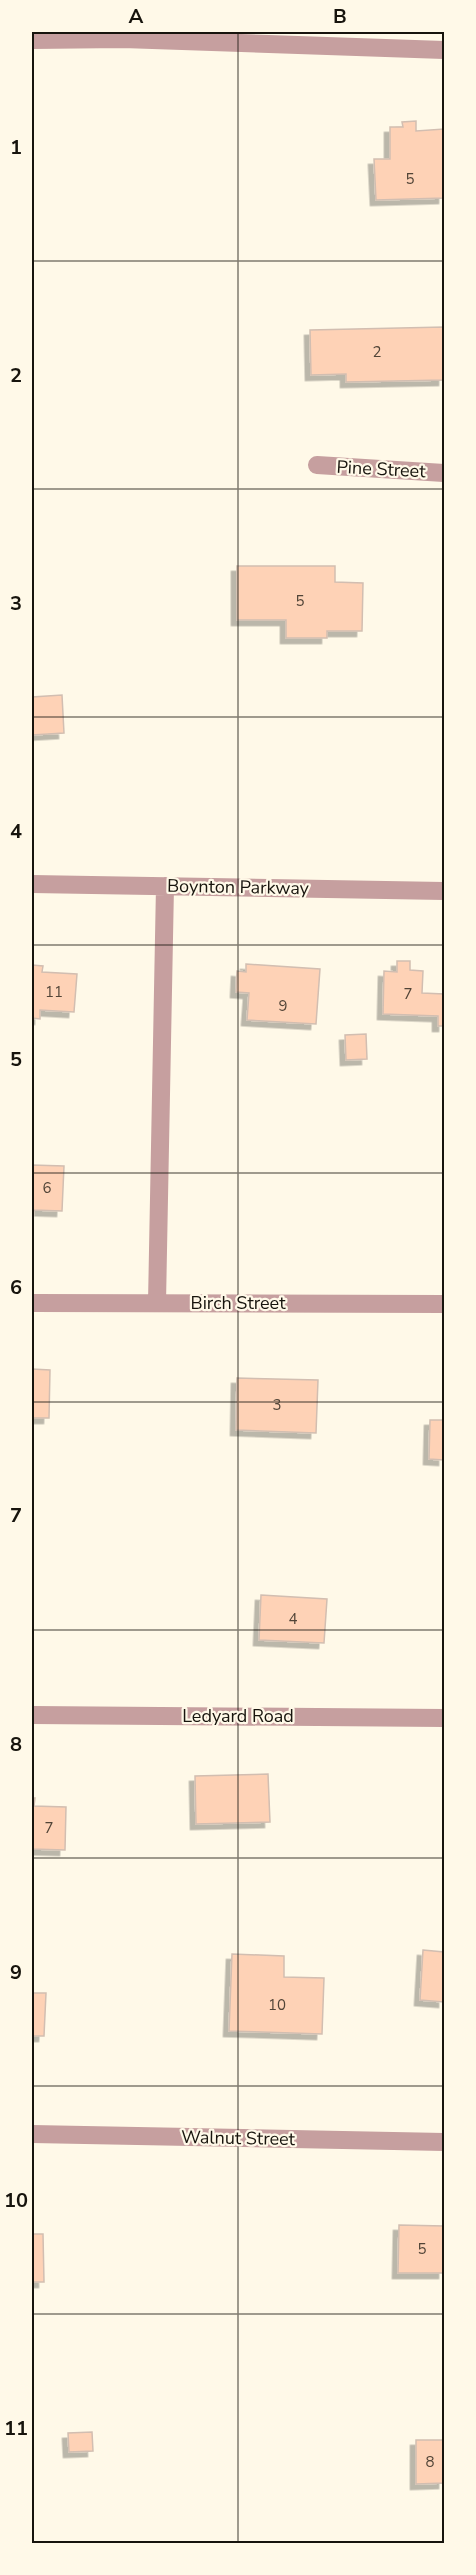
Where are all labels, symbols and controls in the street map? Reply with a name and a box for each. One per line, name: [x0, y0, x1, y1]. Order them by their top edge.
text: A: [129, 3, 144, 30]
text: B: [333, 3, 347, 30]
text: 1: [10, 134, 22, 161]
house number: 5: [405, 169, 415, 189]
house number: 2: [372, 342, 382, 362]
text: 2: [10, 362, 22, 389]
street label: Pine Street: [336, 455, 427, 483]
text: 3: [10, 590, 22, 617]
house number: 5: [295, 591, 305, 611]
text: 4: [10, 818, 22, 845]
street label: Boynton Parkway: [167, 874, 310, 900]
house number: 11: [45, 982, 63, 1002]
house number: 7: [403, 984, 413, 1004]
house number: 9: [278, 996, 288, 1016]
text: 5: [10, 1046, 22, 1073]
house number: 6: [42, 1178, 52, 1198]
text: 6: [10, 1274, 22, 1301]
street label: Birch Street: [191, 1291, 286, 1315]
house number: 3: [272, 1395, 282, 1415]
text: 7: [10, 1502, 22, 1529]
house number: 4: [288, 1609, 298, 1629]
street label: Ledyard Road: [182, 1704, 294, 1728]
text: 8: [10, 1731, 22, 1758]
house number: 7: [44, 1818, 54, 1838]
text: 9: [10, 1959, 22, 1986]
house number: 10: [268, 1995, 286, 2015]
street label: Walnut Street: [181, 2125, 296, 2151]
text: 10: [4, 2187, 28, 2214]
house number: 5: [417, 2239, 427, 2259]
text: 11: [4, 2415, 28, 2442]
house number: 8: [425, 2452, 435, 2472]

